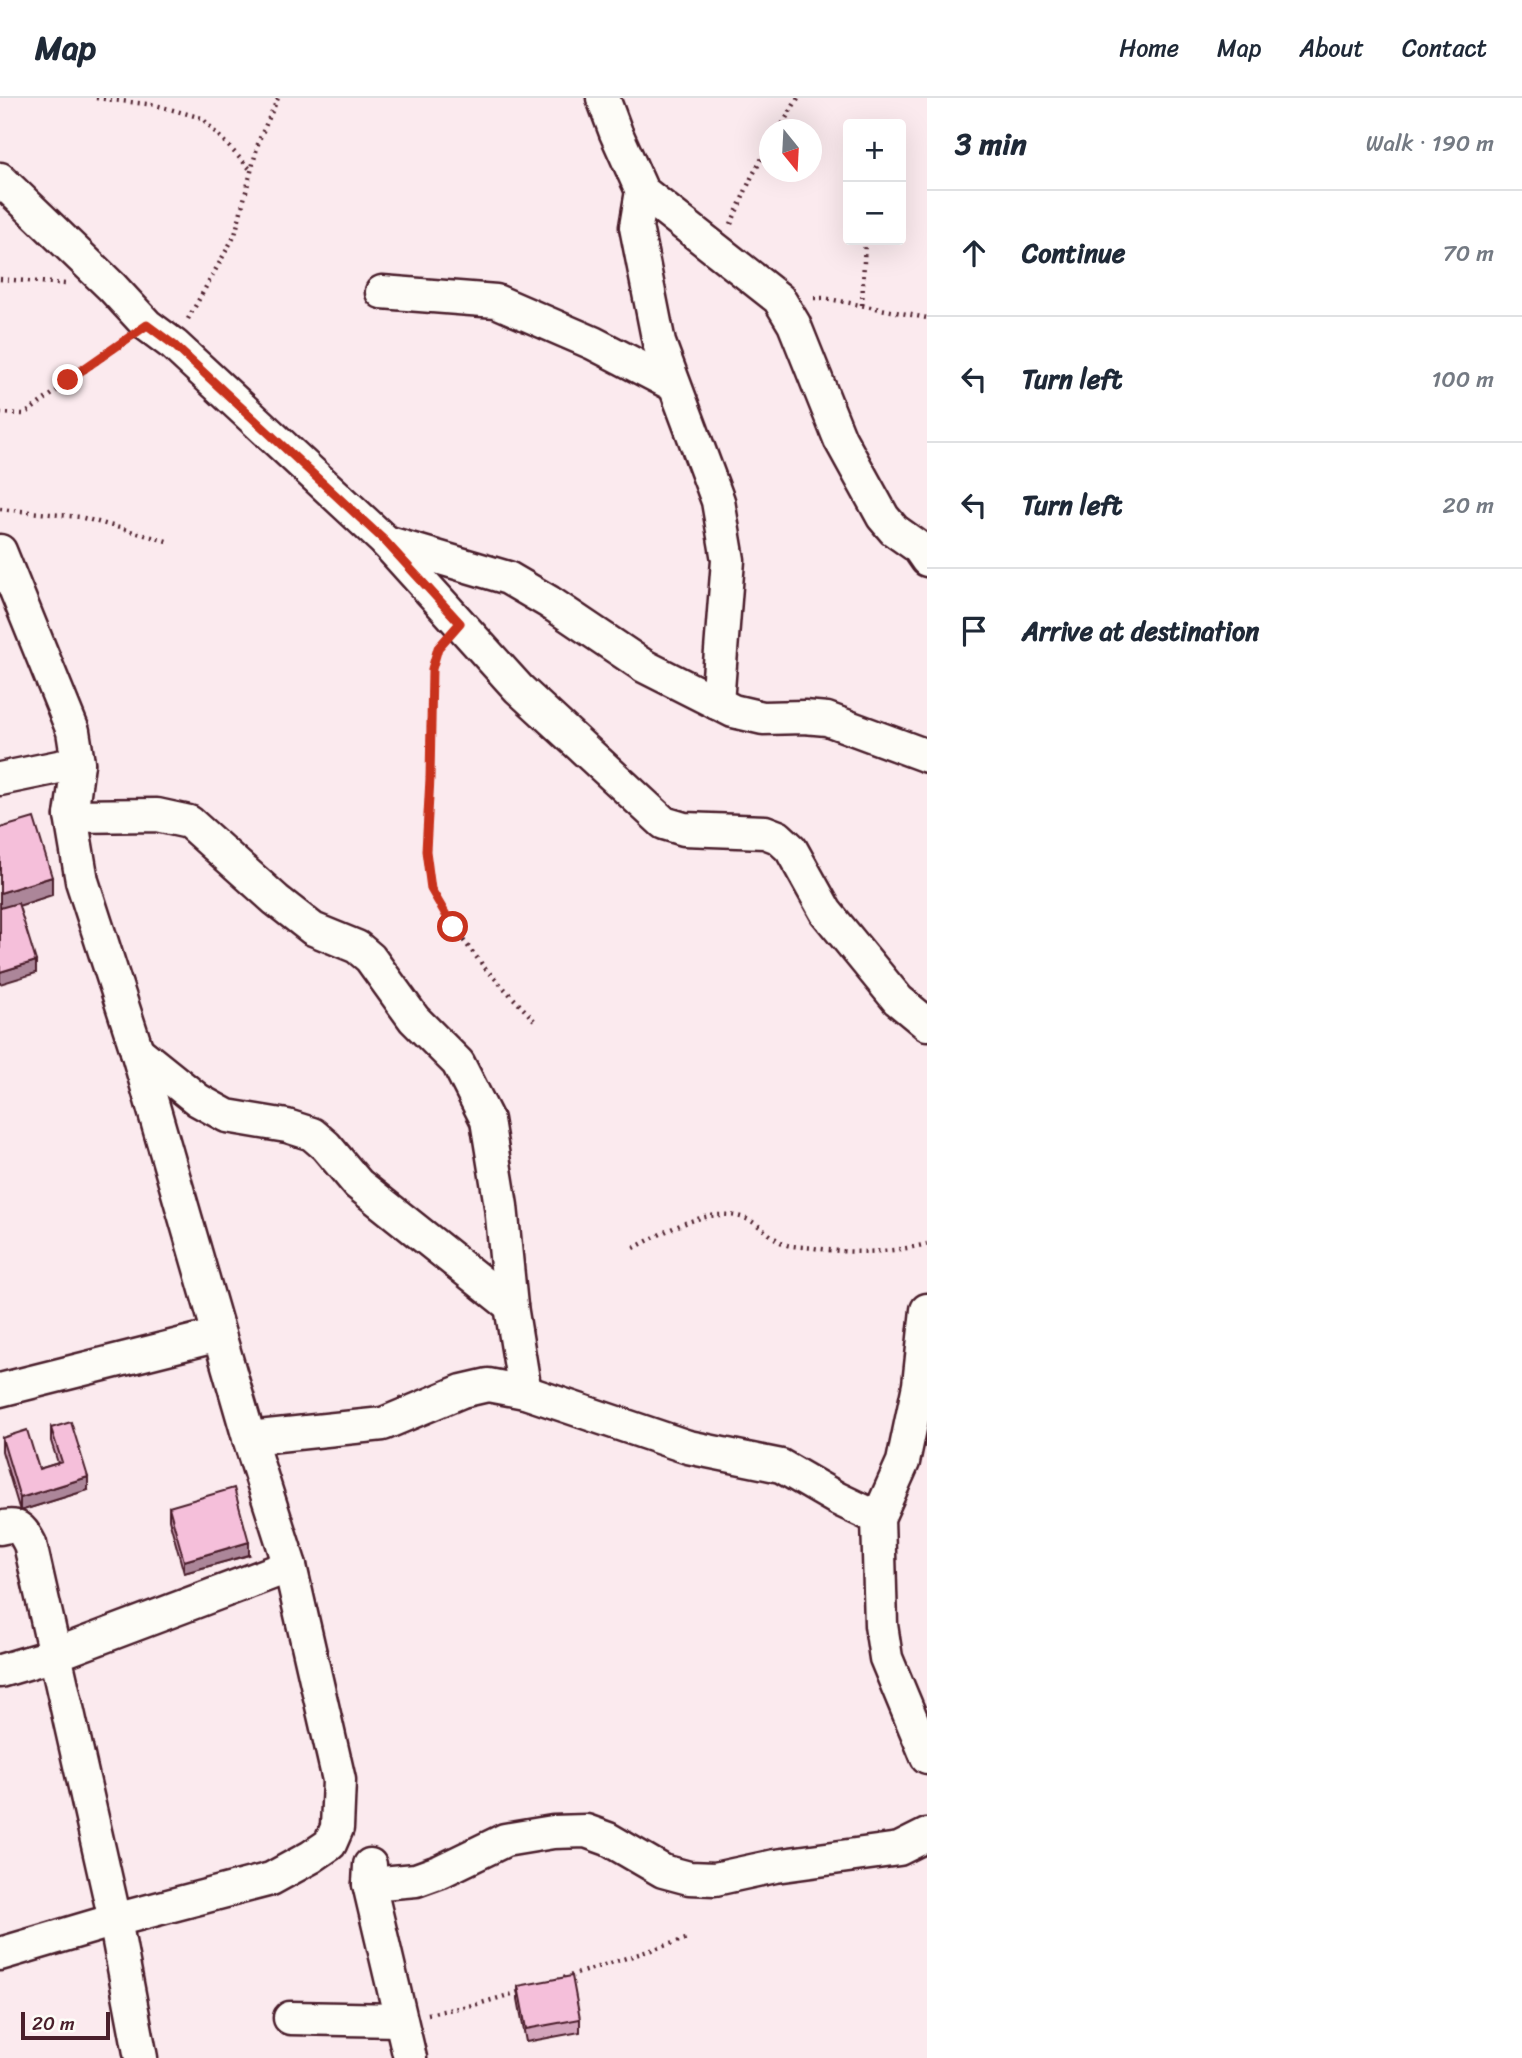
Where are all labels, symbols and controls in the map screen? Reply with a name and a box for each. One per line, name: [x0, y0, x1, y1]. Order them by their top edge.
text: Map: [35, 19, 96, 77]
text: Home: [1119, 27, 1179, 69]
text: Map: [1217, 27, 1261, 69]
text: About: [1299, 27, 1364, 69]
text: Contact: [1402, 27, 1487, 69]
text: 3 min: [955, 117, 1027, 171]
north arrow: [759, 119, 822, 182]
map controls: [843, 119, 906, 245]
button: +: [843, 119, 906, 182]
text: Walk · 190 m: [1366, 123, 1494, 164]
button: −: [843, 182, 906, 245]
text: Continue: [1022, 230, 1125, 276]
text: 70 m: [1443, 233, 1494, 274]
icon: ahead: [955, 234, 993, 272]
text: Turn left: [1022, 356, 1122, 402]
text: 100 m: [1431, 359, 1494, 400]
icon: left: [955, 360, 993, 398]
route end: [52, 364, 83, 395]
text: Turn left: [1022, 482, 1122, 528]
text: 20 m: [1443, 485, 1494, 526]
icon: left: [955, 486, 993, 524]
text: Arrive at destination: [1022, 608, 1259, 654]
icon: arrive: [955, 612, 993, 650]
route start: [437, 911, 468, 942]
text: 20 m: [32, 2007, 75, 2040]
scale bar: [21, 2009, 110, 2041]

